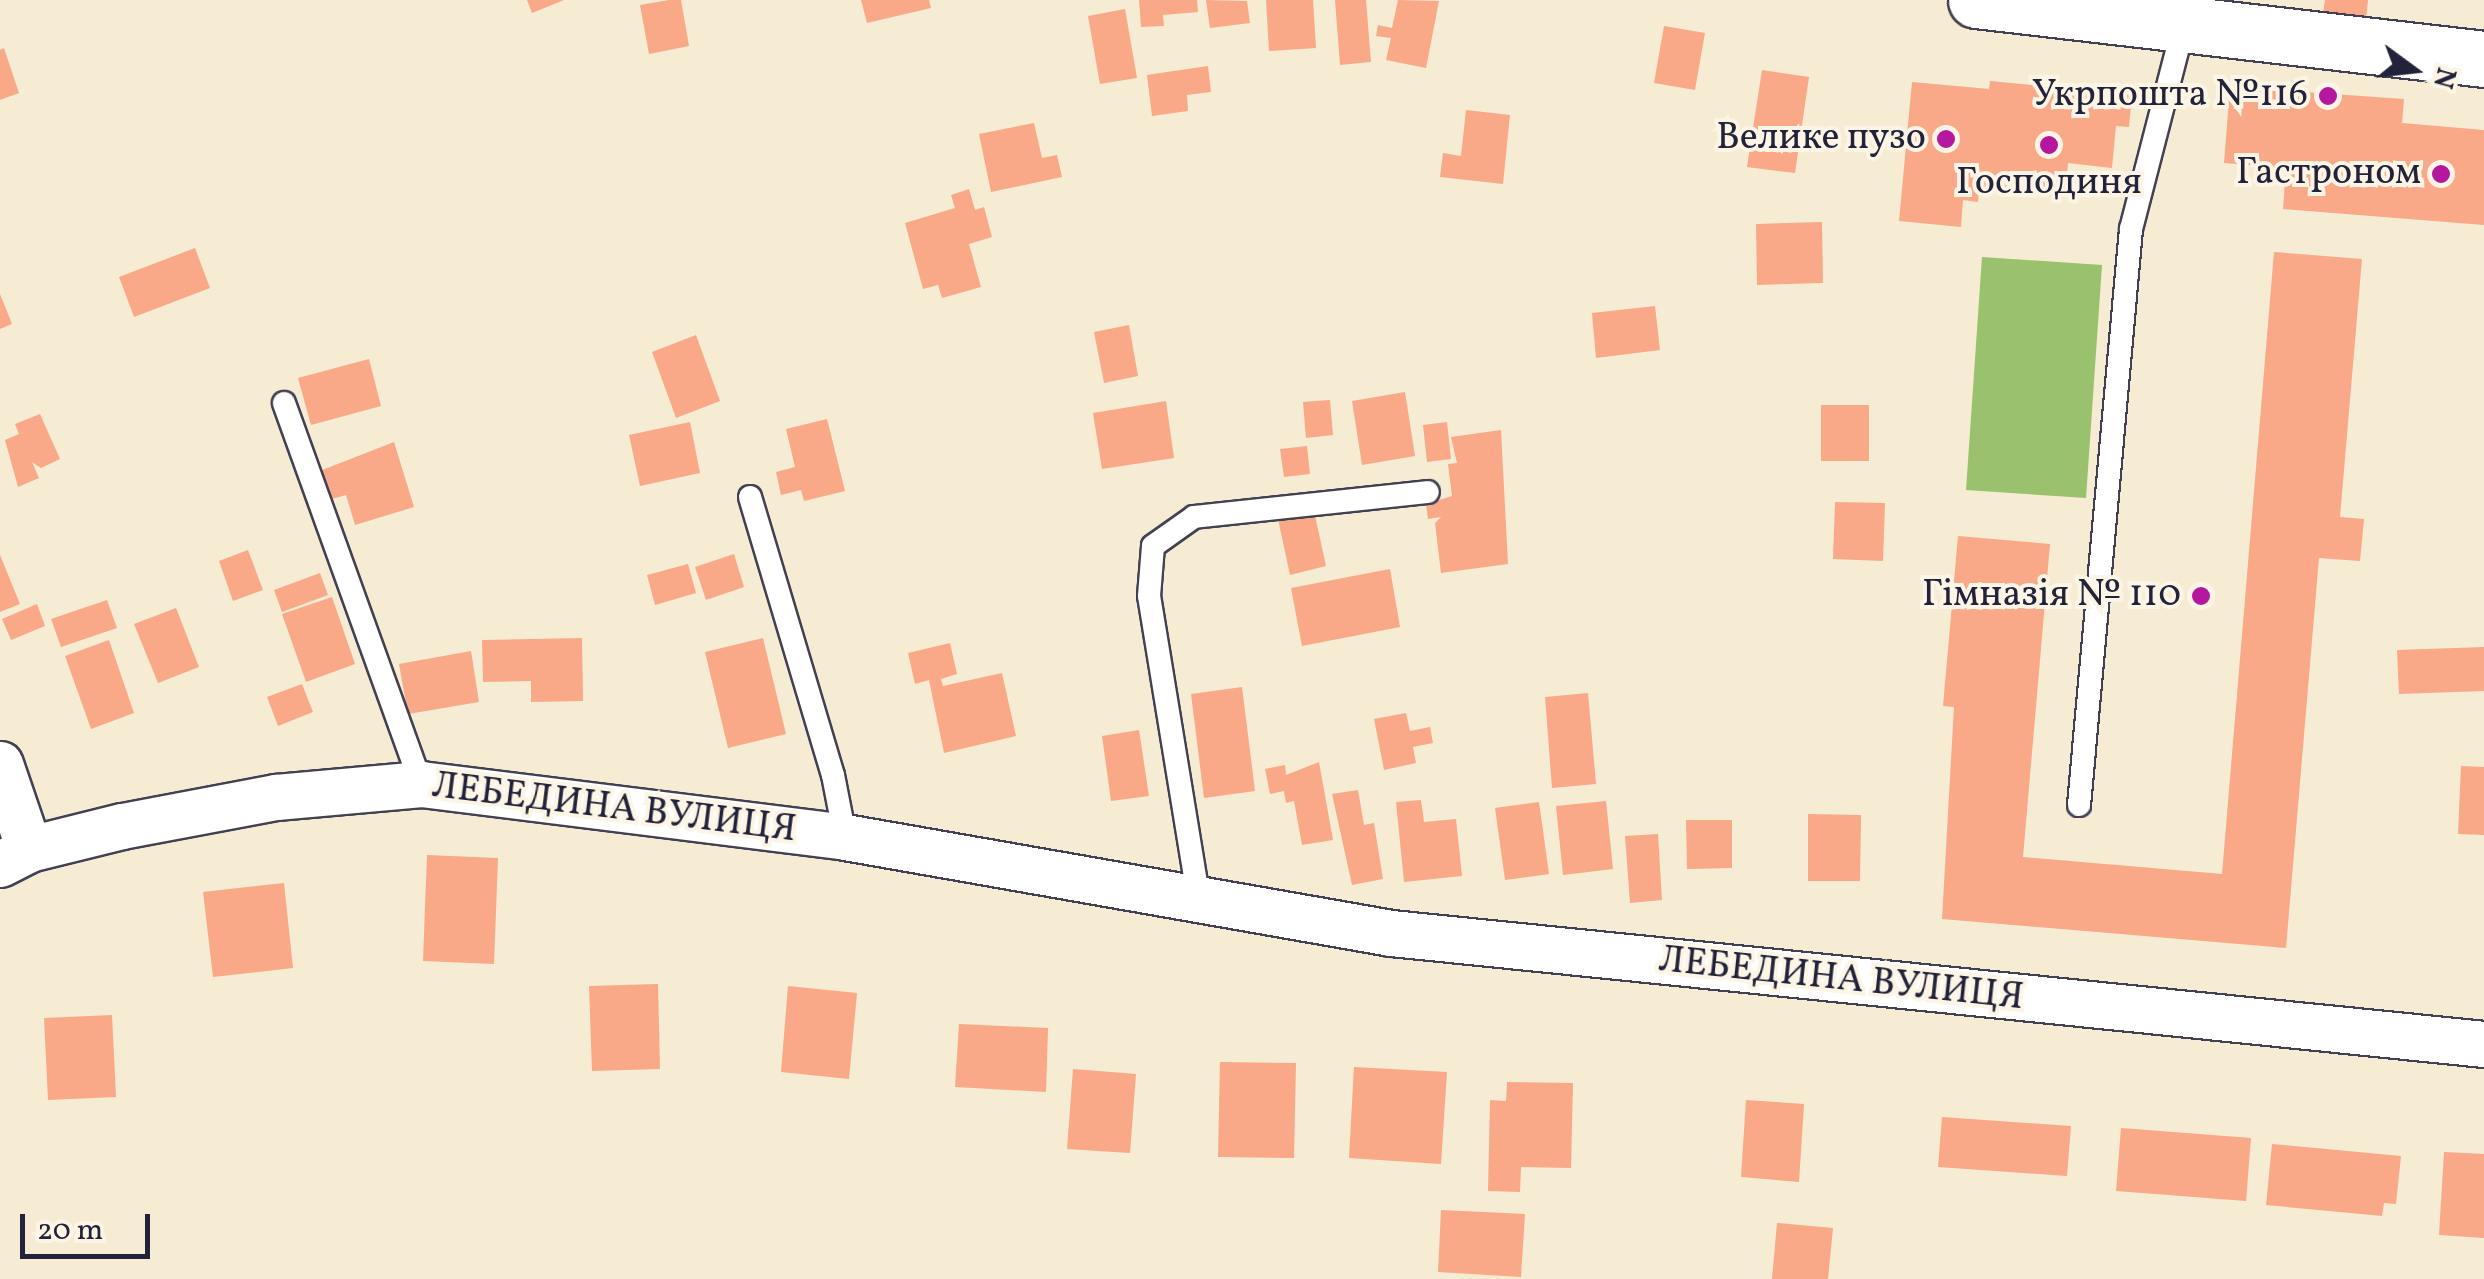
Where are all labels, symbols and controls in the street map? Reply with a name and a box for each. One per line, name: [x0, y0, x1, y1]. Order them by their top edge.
north arrow: [2364, 20, 2464, 120]
text: N: [2422, 63, 2465, 93]
place label: Укрпошта №116: [2032, 73, 2308, 119]
marker: Укрпошта №116: [2317, 85, 2339, 107]
place label: Велике пузо: [1716, 116, 1926, 162]
marker: Велике пузо: [1935, 128, 1957, 150]
marker: Господиня: [2038, 134, 2060, 156]
place label: Гастроном: [2236, 151, 2421, 197]
place label: Господиня: [1956, 161, 2142, 207]
marker: Гастроном: [2430, 163, 2452, 185]
place label: Гімназія № 110: [1922, 573, 2181, 619]
marker: Гімназія № 110: [2190, 585, 2212, 607]
street label: ЛЕБЕДИНА ВУЛИЦЯ: [429, 764, 799, 854]
street label: ЛЕБЕДИНА ВУЛИЦЯ: [1656, 938, 2026, 1022]
scale bar: [25, 1194, 155, 1256]
text: 20 m: [37, 1210, 103, 1252]

